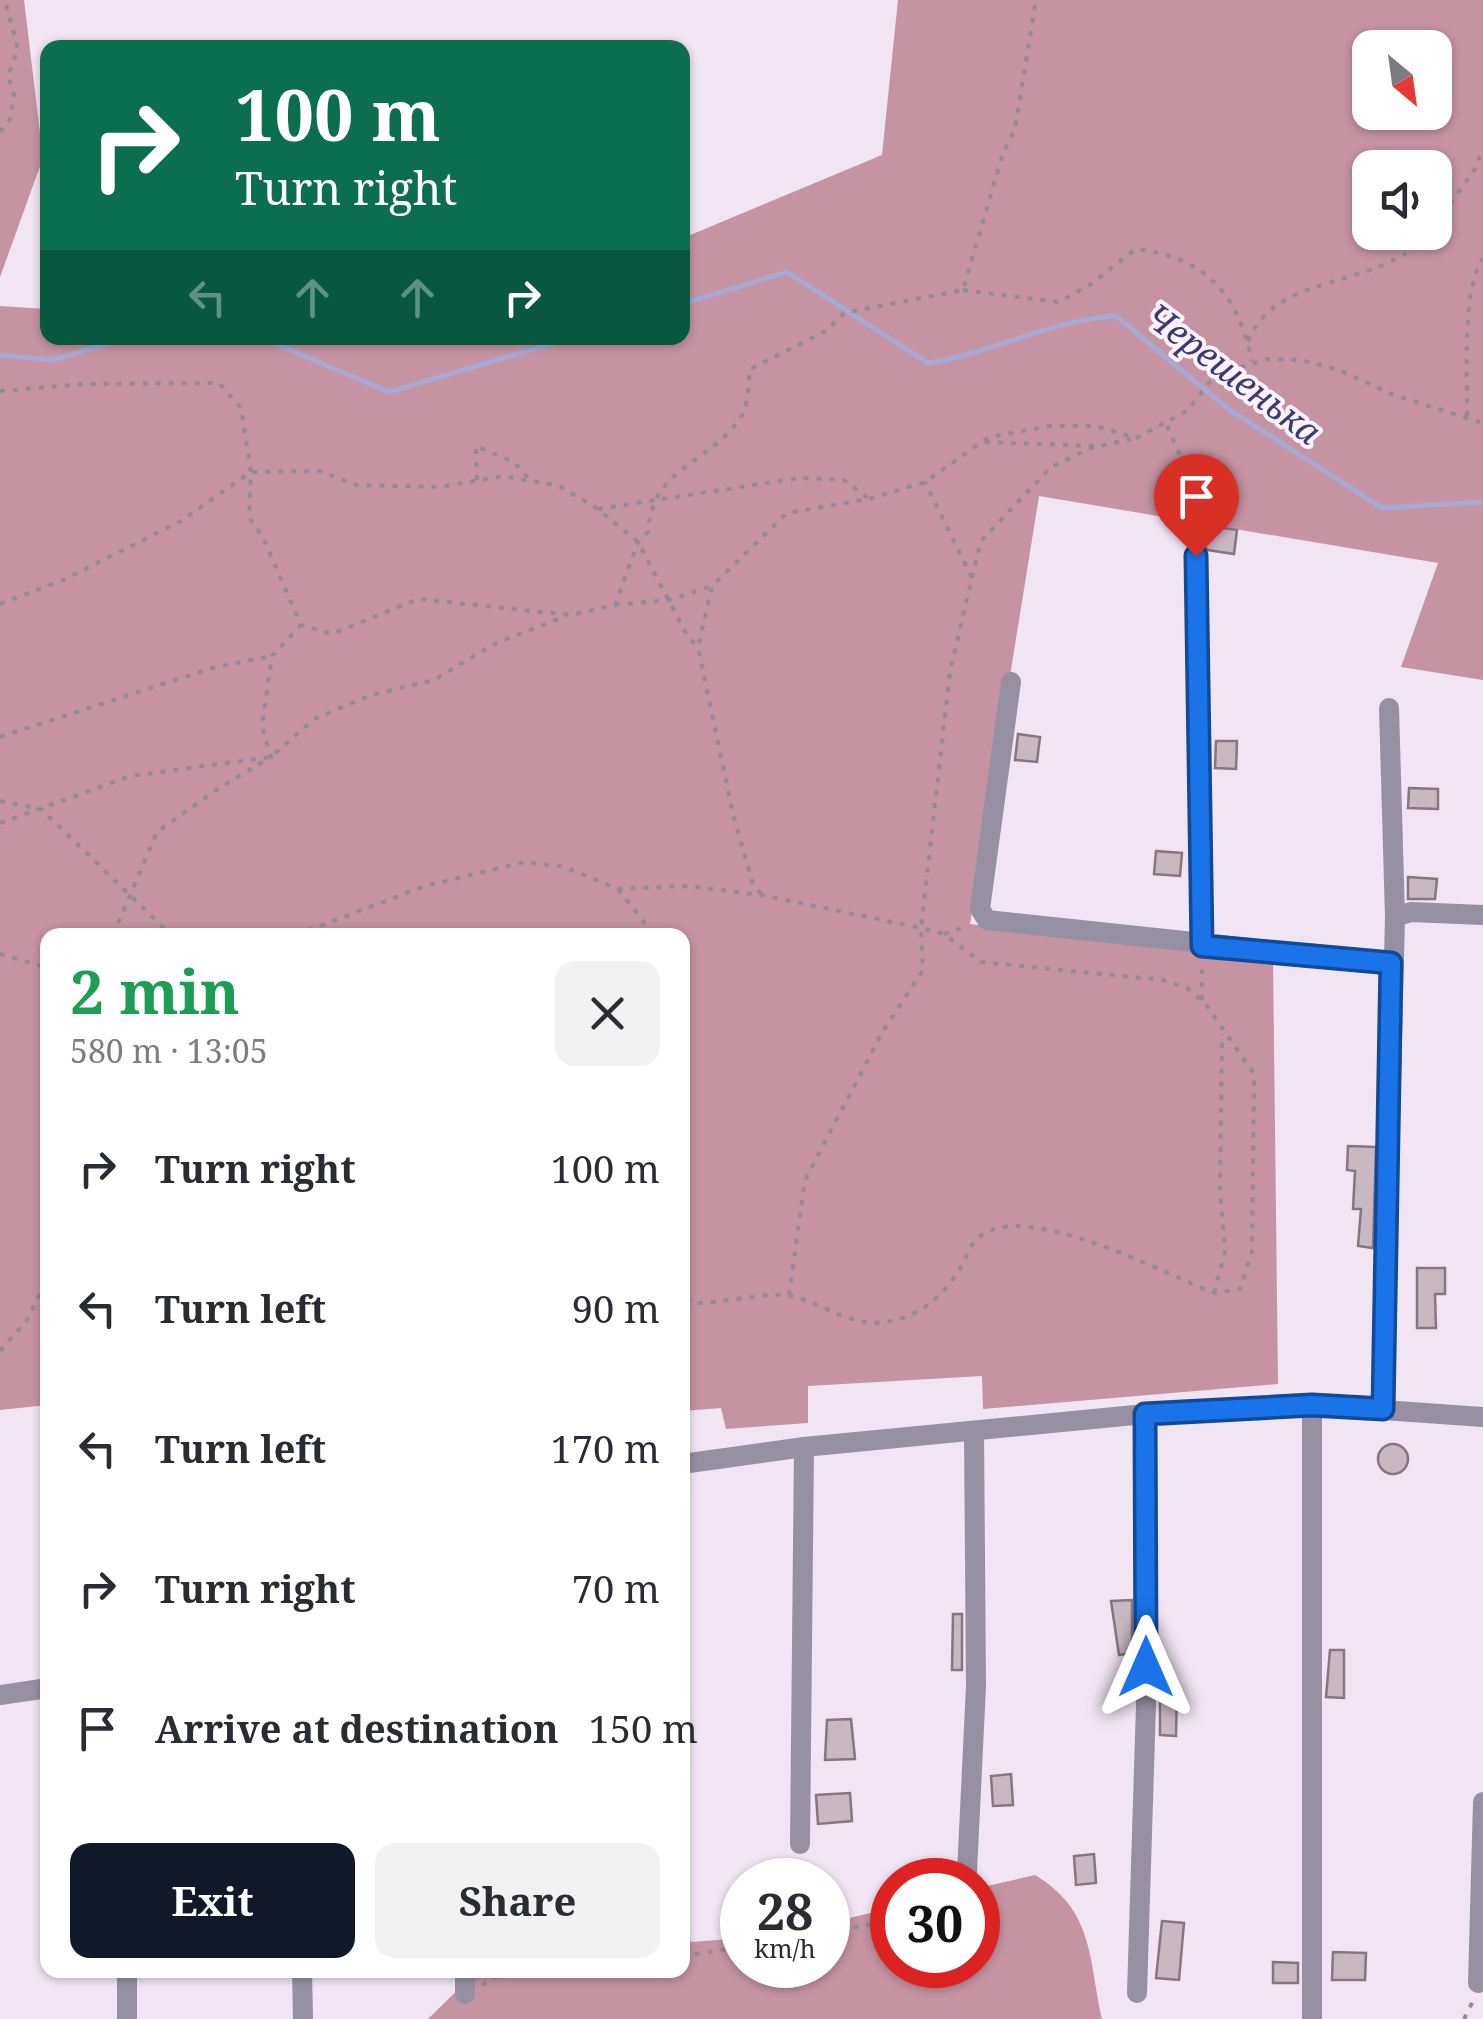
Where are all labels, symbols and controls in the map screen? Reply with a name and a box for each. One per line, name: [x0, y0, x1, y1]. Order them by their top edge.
north arrow: [1352, 30, 1452, 130]
map controls: [1352, 30, 1452, 250]
text: 100 m: [235, 66, 441, 162]
icon: right: [70, 80, 200, 210]
button: sound: [1352, 150, 1452, 250]
text: Turn right: [235, 157, 457, 218]
icon: left: [180, 270, 235, 325]
icon: ahead: [285, 270, 340, 325]
icon: ahead: [390, 270, 445, 325]
icon: right: [495, 270, 550, 325]
water label: Черешенька: [1137, 292, 1331, 454]
pin: [1154, 454, 1239, 557]
icon: arrive: [1169, 469, 1224, 524]
text: 2 min: [70, 950, 240, 1032]
button: close: [555, 961, 660, 1066]
text: 580 m · 13:05: [70, 1029, 268, 1072]
icon: right: [70, 1141, 125, 1196]
text: Turn right: [155, 1142, 356, 1194]
text: 100 m: [550, 1142, 660, 1194]
icon: left: [70, 1281, 125, 1336]
text: Turn left: [155, 1282, 326, 1334]
text: 90 m: [572, 1282, 660, 1334]
icon: left: [70, 1421, 125, 1476]
text: Turn left: [155, 1422, 326, 1474]
text: 170 m: [550, 1422, 660, 1474]
icon: right: [70, 1561, 125, 1616]
text: Turn right: [155, 1562, 356, 1614]
text: 70 m: [572, 1562, 660, 1614]
position arrow: [1094, 1615, 1198, 1719]
icon: arrive: [70, 1701, 125, 1756]
text: Arrive at destination: [155, 1702, 559, 1754]
text: 150 m: [589, 1702, 698, 1754]
button: Exit: [70, 1843, 355, 1958]
button: Share: [375, 1843, 660, 1958]
speed limit sign: 30: [870, 1858, 1000, 1988]
text: 28: [757, 1877, 813, 1945]
text: km/h: [754, 1931, 816, 1965]

